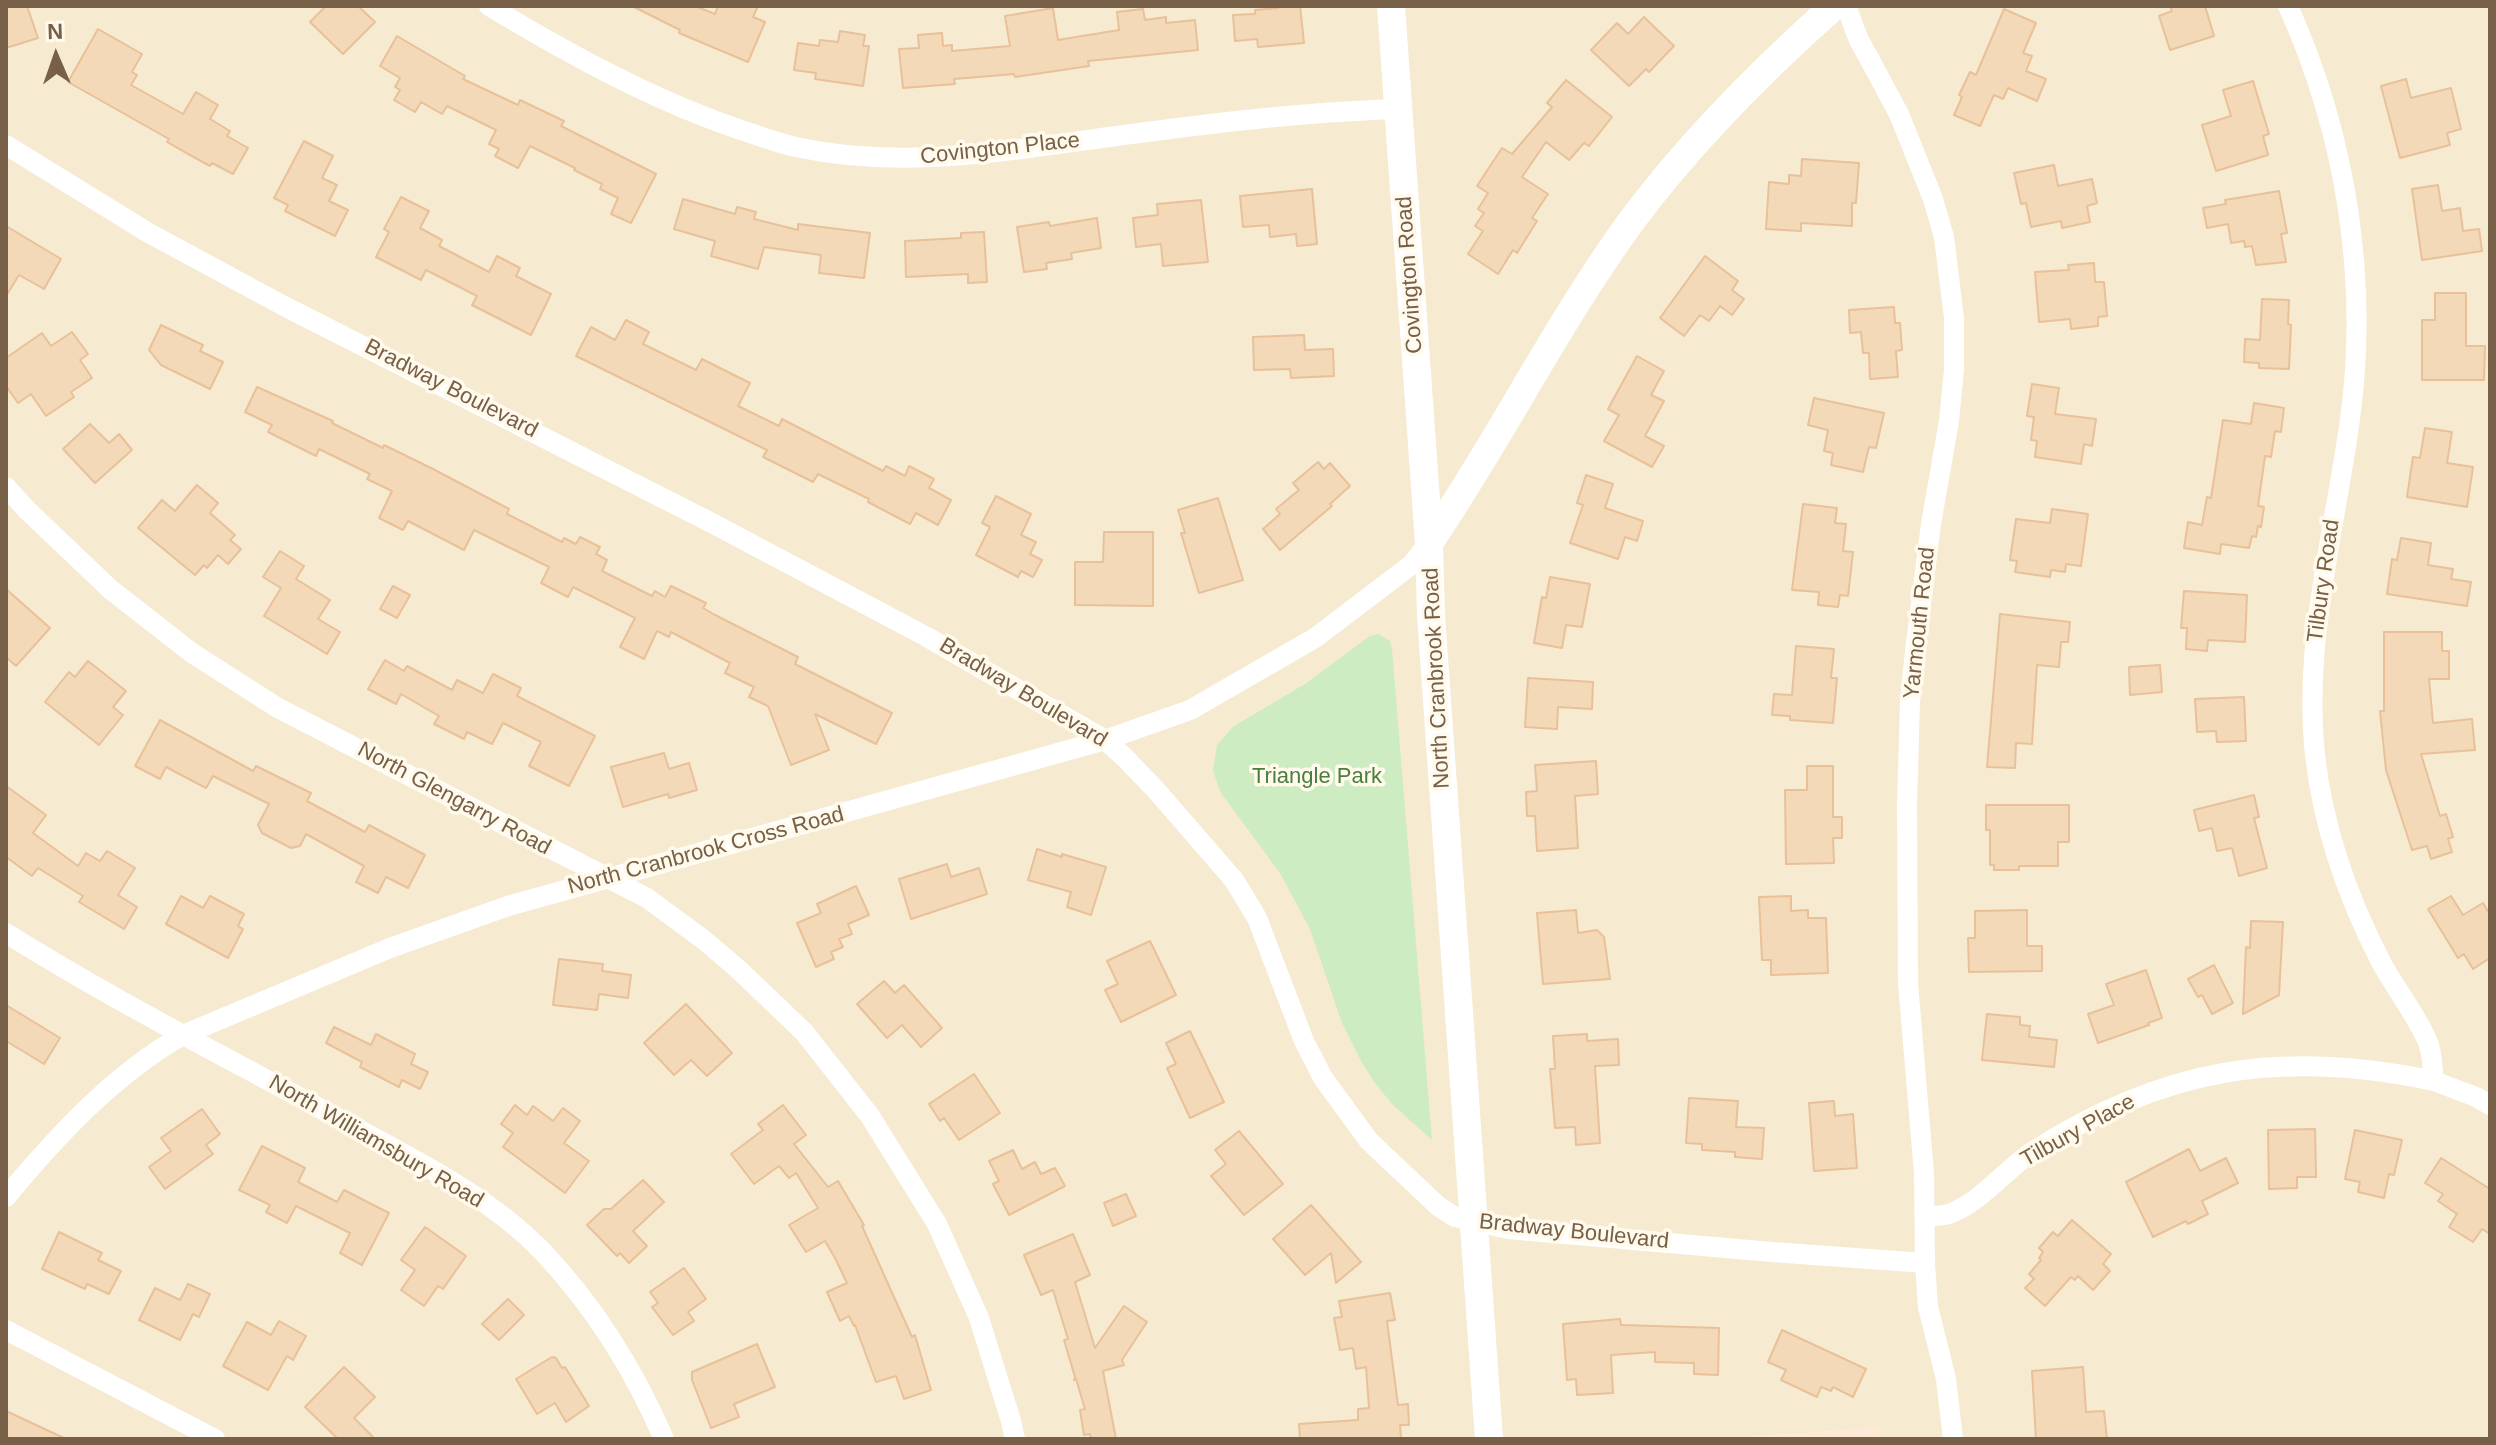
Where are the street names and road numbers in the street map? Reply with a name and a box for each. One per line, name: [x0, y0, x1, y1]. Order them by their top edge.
street label: Covington Place: [919, 127, 1081, 171]
street label: Covington Road: [1391, 195, 1429, 355]
street label: Bradway Boulevard: [360, 334, 542, 444]
street label: Tilbury Road: [2302, 518, 2346, 644]
street label: Yarmouth Road: [1899, 546, 1941, 700]
street label: North Cranbrook Road: [1418, 567, 1456, 789]
street label: Bradway Boulevard: [934, 633, 1112, 753]
street label: North Glengarry Road: [353, 737, 555, 861]
street label: North Cranbrook Cross Road: [565, 801, 847, 901]
street label: North Williamsbury Road: [264, 1070, 488, 1214]
street label: Tilbury Place: [2016, 1089, 2140, 1173]
street label: Bradway Boulevard: [1478, 1209, 1670, 1255]

